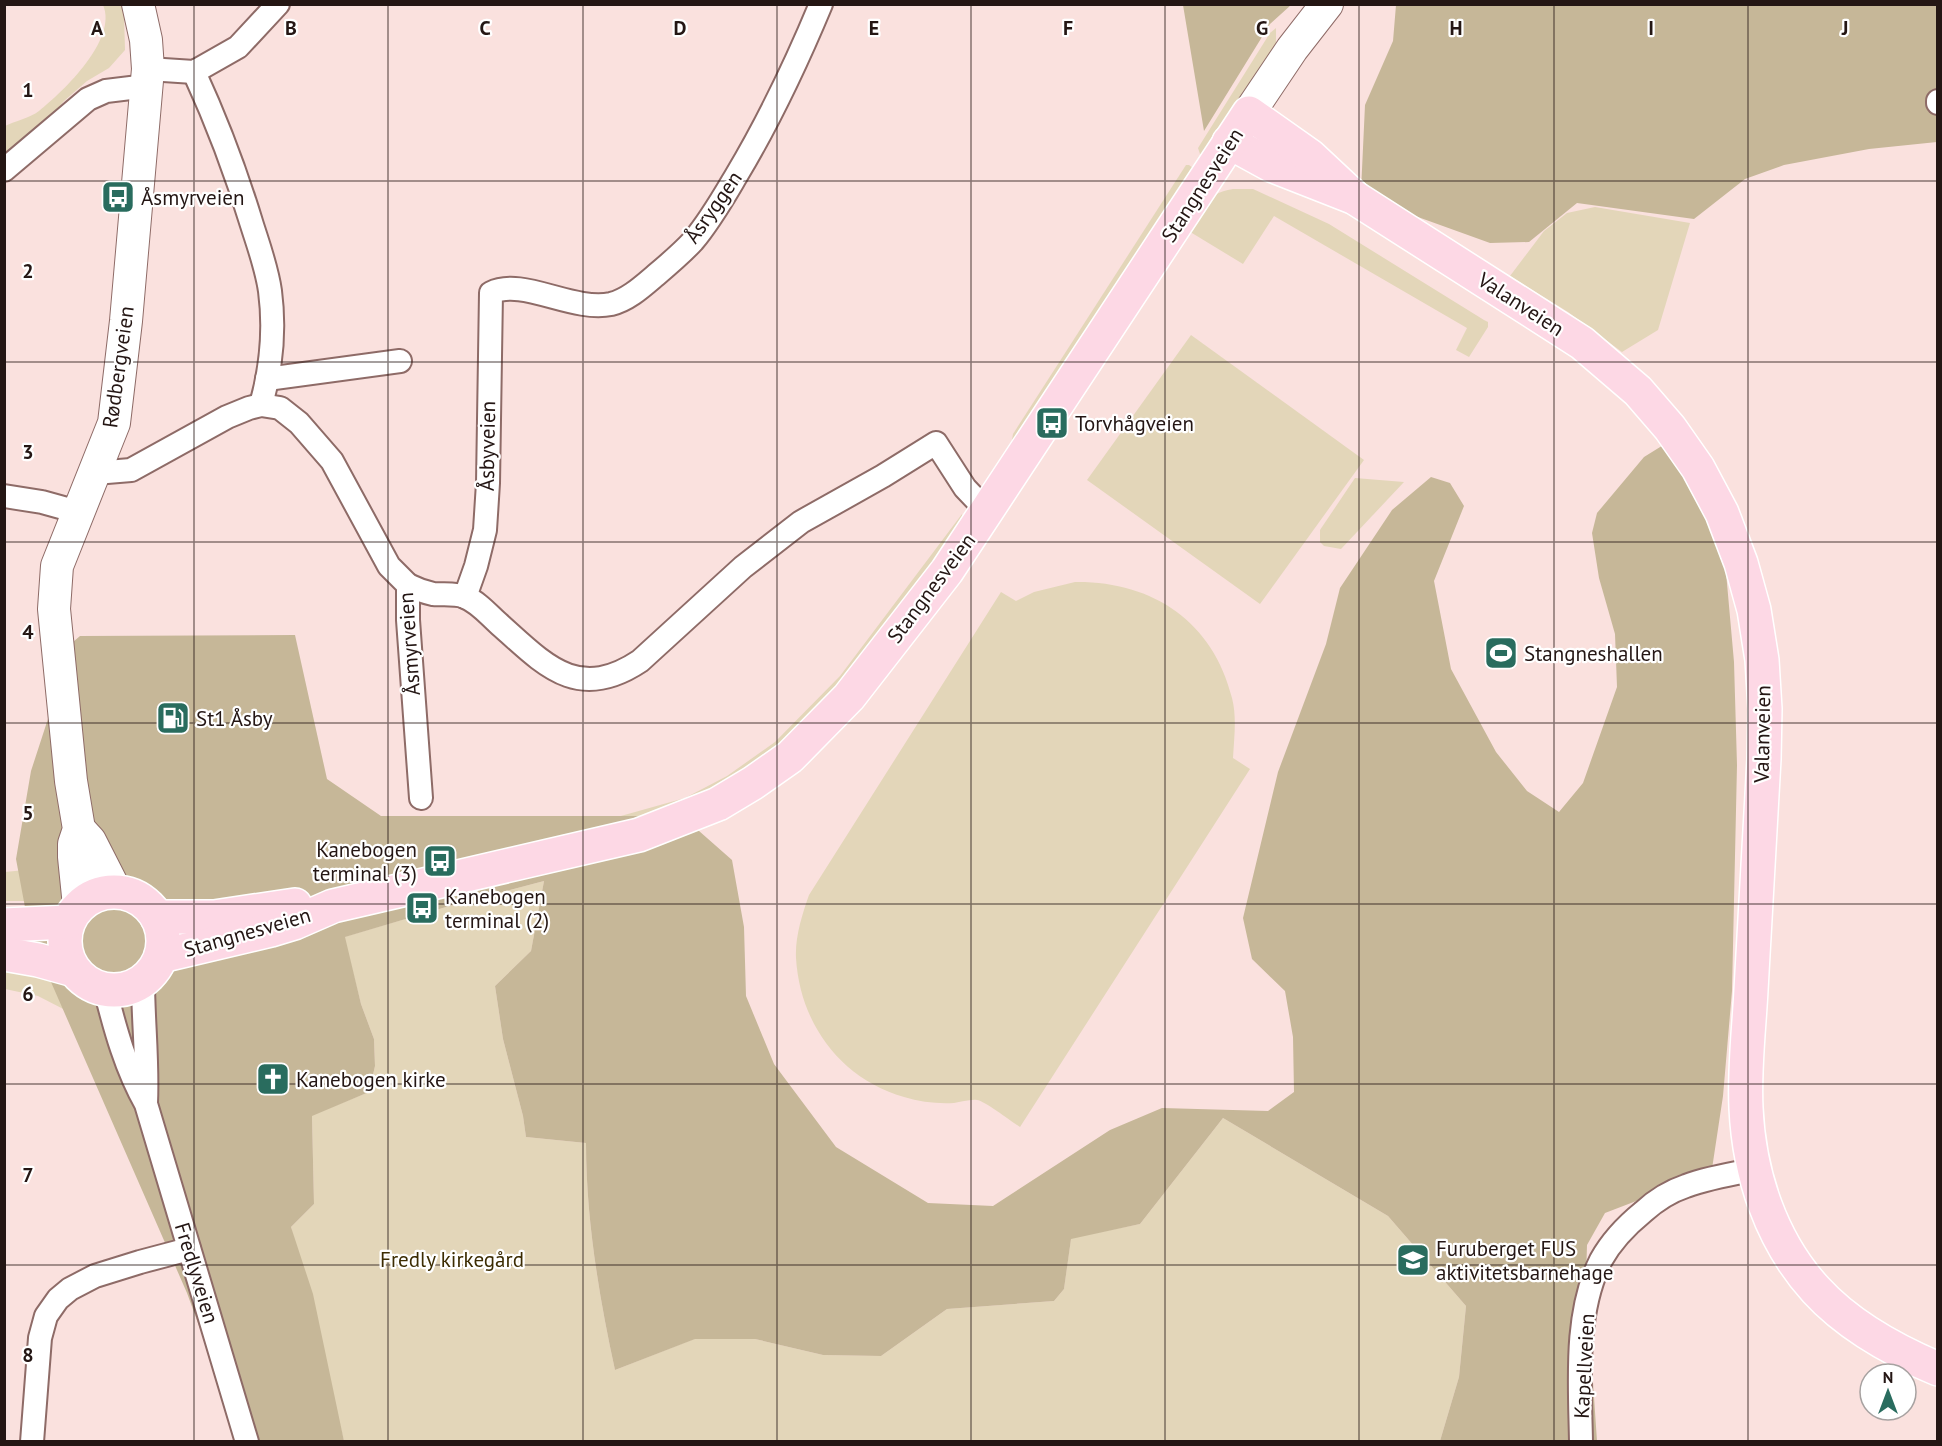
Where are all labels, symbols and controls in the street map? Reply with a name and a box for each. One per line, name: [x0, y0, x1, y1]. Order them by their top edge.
text: A: [91, 15, 104, 41]
text: B: [285, 15, 297, 41]
text: C: [479, 15, 491, 41]
text: D: [674, 15, 687, 41]
text: E: [869, 15, 879, 41]
text: F: [1063, 15, 1073, 41]
text: G: [1256, 15, 1268, 41]
text: H: [1449, 15, 1463, 41]
text: I: [1648, 15, 1654, 41]
text: J: [1841, 15, 1848, 41]
text: 1: [22, 77, 34, 103]
street label: Stangnesveien: [1155, 123, 1249, 247]
street label: Åsryggen: [678, 165, 748, 249]
bus stop icon: Åsmyrveien: [100, 179, 136, 215]
place label: Åsmyrveien: [141, 184, 244, 211]
text: 2: [22, 258, 34, 284]
street label: Valanveien: [1472, 266, 1569, 342]
street label: Rødbergveien: [96, 304, 140, 430]
street label: Åsbyveien: [473, 401, 501, 491]
bus stop icon: Torvhågveien: [1034, 405, 1070, 441]
place label: Torvhågveien: [1075, 410, 1194, 437]
text: 3: [22, 439, 34, 465]
street label: Stangnesveien: [881, 528, 981, 648]
street label: Åsmyrveien: [392, 591, 426, 697]
text: 4: [22, 619, 34, 645]
sports icon: Stangneshallen: [1483, 635, 1519, 671]
place label: Stangneshallen: [1524, 640, 1663, 667]
street label: Valanveien: [1748, 685, 1776, 784]
fuel station icon: St1 Åsby: [155, 700, 191, 736]
place label: St1 Åsby: [196, 705, 273, 732]
text: 5: [22, 800, 34, 826]
place label: Kanebogen terminal (3): [313, 836, 417, 887]
bus stop icon: Kanebogen terminal (3): [422, 843, 458, 879]
place label: Kanebogen terminal (2): [445, 883, 549, 934]
bus stop icon: Kanebogen terminal (2): [404, 890, 440, 926]
street label: Stangnesveien: [180, 901, 314, 963]
text: 6: [22, 981, 34, 1007]
church icon: Kanebogen kirke: [255, 1061, 291, 1097]
place label: Kanebogen kirke: [296, 1066, 446, 1093]
text: 7: [22, 1162, 34, 1188]
street label: Fredlyveien: [169, 1219, 225, 1327]
place label: Furuberget FUS aktivitetsbarnehage: [1436, 1235, 1613, 1286]
school or university icon: Furuberget FUS aktivitetsbarnehage: [1395, 1242, 1431, 1278]
park label: Fredly kirkegård: [380, 1246, 524, 1273]
street label: Kapellveien: [1568, 1313, 1600, 1419]
text: 8: [22, 1342, 34, 1368]
north arrow: [1858, 1362, 1918, 1422]
text: N: [1883, 1367, 1893, 1387]

